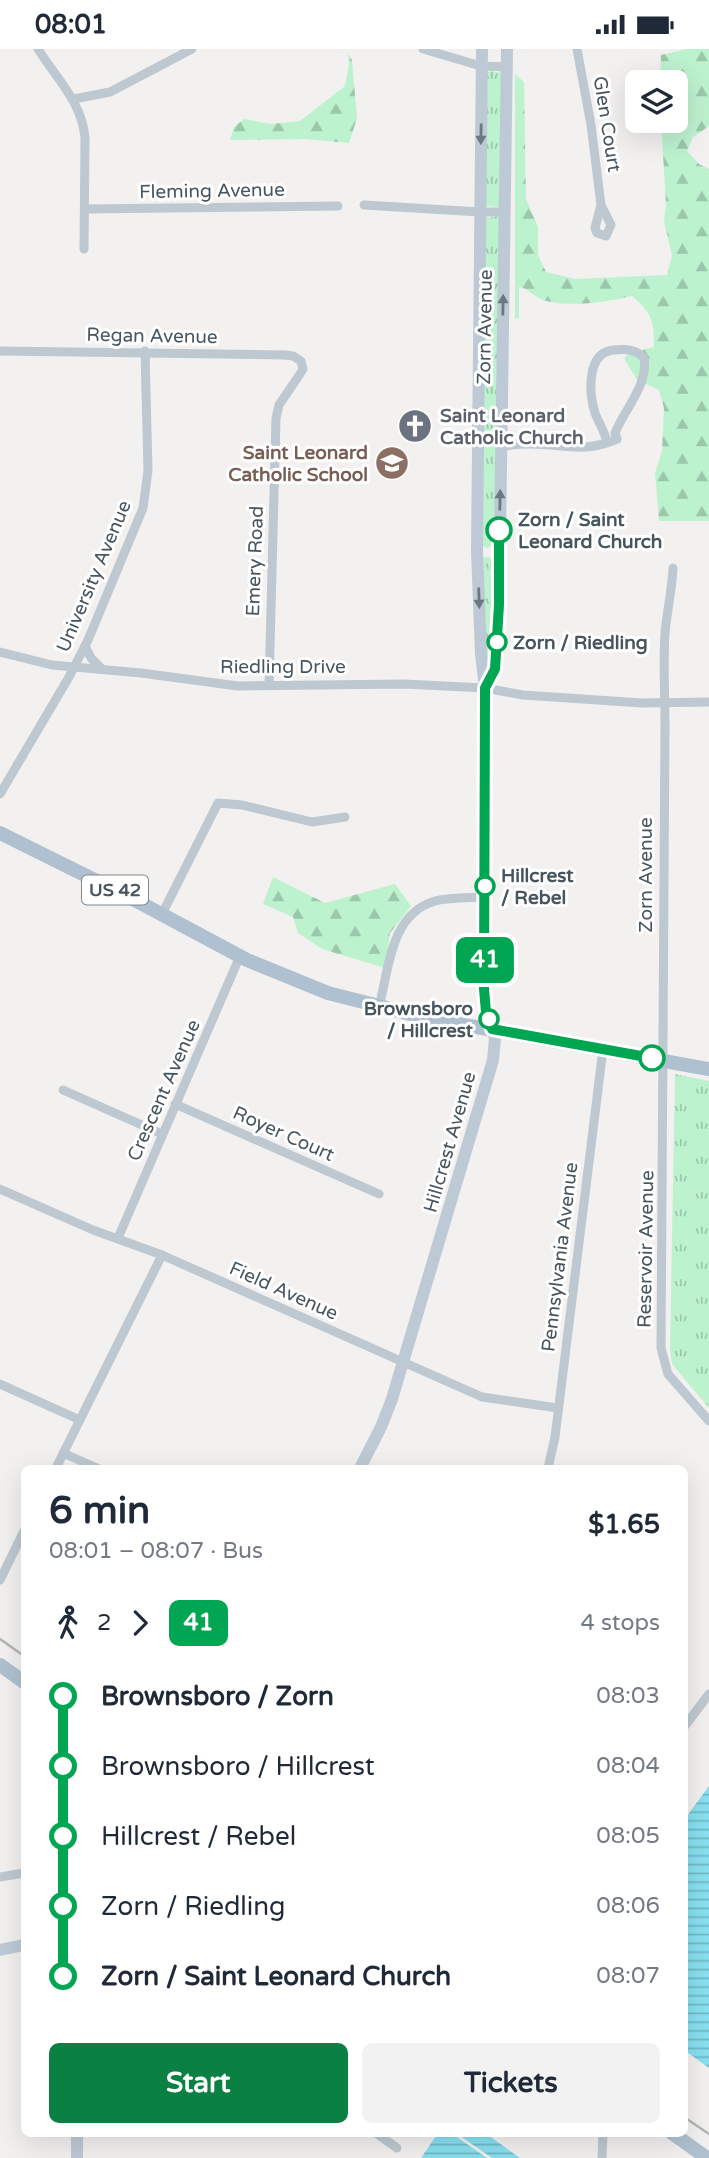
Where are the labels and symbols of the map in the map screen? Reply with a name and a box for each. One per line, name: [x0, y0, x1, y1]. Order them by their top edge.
street label: Glen Court: [589, 75, 625, 174]
one-way arrow: [475, 123, 486, 145]
street label: Fleming Avenue: [139, 179, 285, 203]
street label: Zorn Avenue: [473, 269, 497, 385]
one-way arrow: [497, 294, 509, 316]
street label: Regan Avenue: [86, 324, 218, 348]
place label: Saint Leonard Catholic Church: [440, 405, 584, 449]
church icon: Saint Leonard Catholic Church: [396, 407, 434, 445]
place label: Saint Leonard Catholic School: [228, 442, 368, 486]
school or university icon: Saint Leonard Catholic School: [373, 444, 411, 482]
one-way arrow: [494, 489, 505, 511]
street label: University Avenue: [52, 497, 136, 655]
street label: Emery Road: [242, 506, 268, 617]
place label: Zorn / Saint Leonard Church: [518, 509, 662, 553]
marker: Zorn / Saint Leonard Church: [486, 517, 512, 543]
one-way arrow: [473, 587, 484, 609]
marker: Zorn / Riedling: [487, 632, 507, 652]
place label: Zorn / Riedling: [513, 632, 648, 655]
street label: Riedling Drive: [220, 656, 346, 678]
street label: Zorn Avenue: [635, 817, 657, 933]
place label: Hillcrest / Rebel: [501, 865, 574, 909]
road number: US 42: [82, 875, 148, 905]
marker: Hillcrest / Rebel: [475, 876, 495, 896]
line badge: 41: [454, 937, 516, 983]
place label: Brownsboro / Hillcrest: [364, 998, 474, 1042]
marker: Brownsboro / Hillcrest: [479, 1009, 499, 1029]
street label: Crescent Avenue: [123, 1016, 205, 1164]
unlabelled marker: [639, 1045, 665, 1071]
street label: Hillcrest Avenue: [419, 1069, 481, 1215]
street label: Royer Court: [230, 1102, 338, 1166]
street label: Pennsylvania Avenue: [537, 1161, 583, 1353]
street label: Reservoir Avenue: [634, 1170, 658, 1328]
street label: Field Avenue: [226, 1257, 341, 1325]

